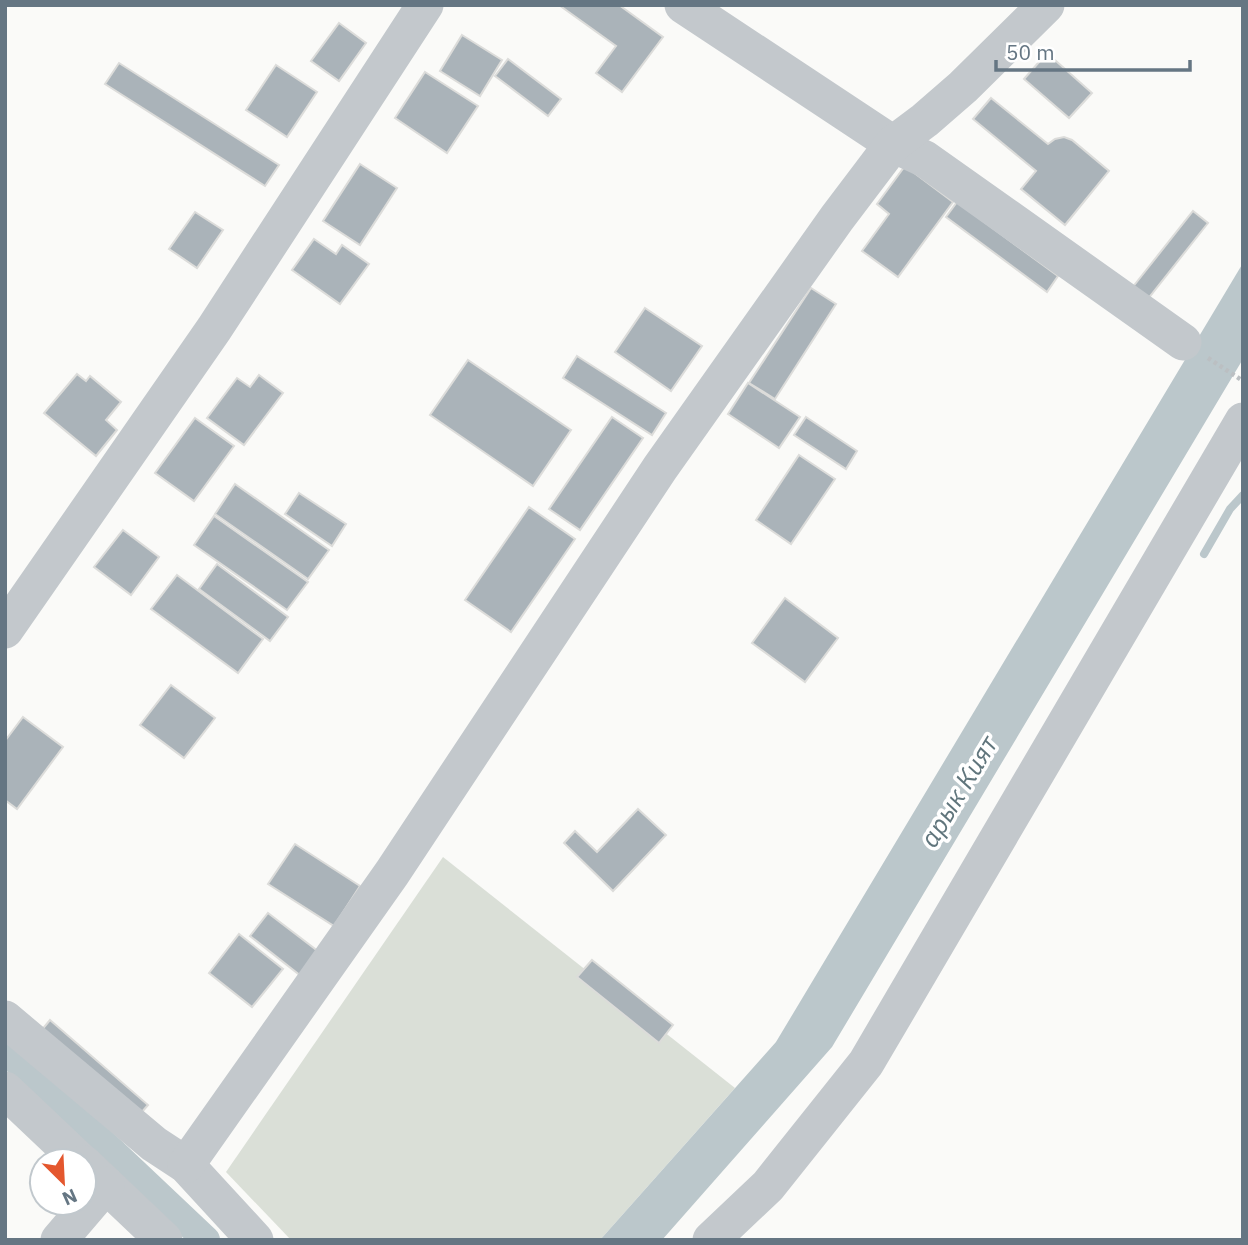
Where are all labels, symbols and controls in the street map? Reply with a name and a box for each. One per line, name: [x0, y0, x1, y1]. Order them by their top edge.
scale bar: [996, 28, 1190, 72]
text: 50 m: [1006, 38, 1055, 66]
water label: арык Кият: [911, 728, 1005, 853]
north arrow: [28, 1147, 98, 1217]
text: N: [59, 1184, 81, 1211]

